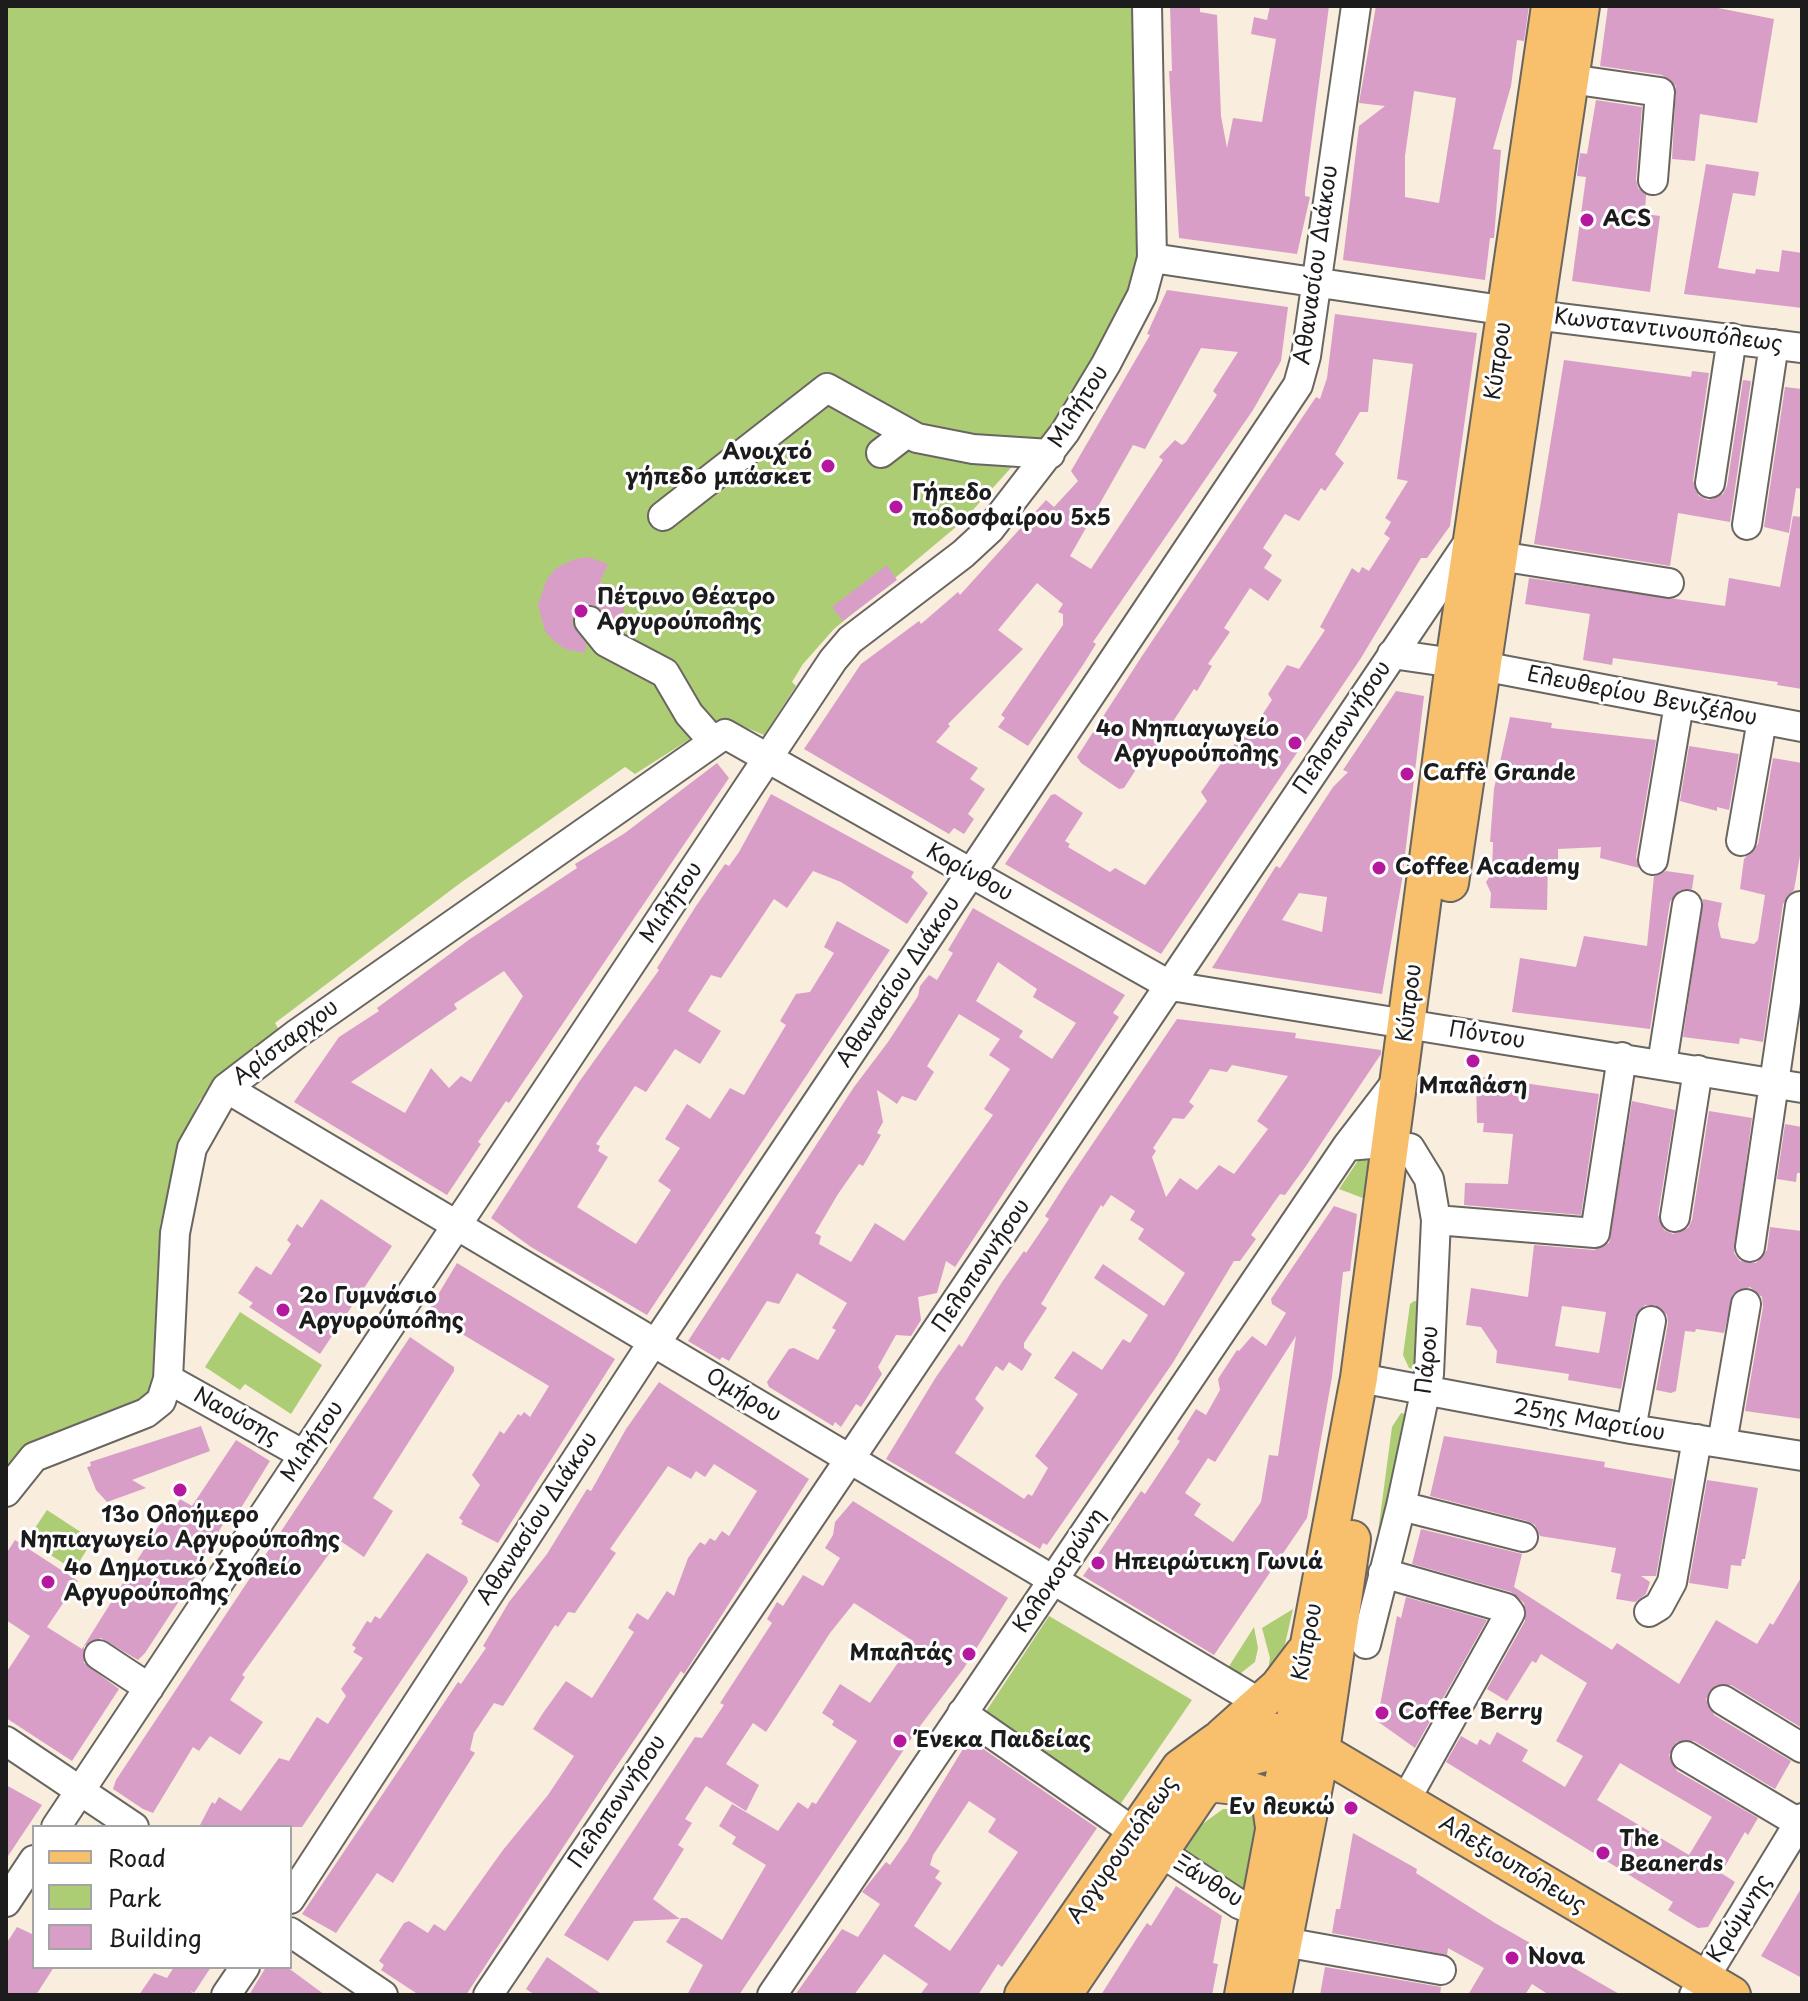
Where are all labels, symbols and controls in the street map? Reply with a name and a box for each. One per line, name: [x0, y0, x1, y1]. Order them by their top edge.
street label: Αθανασίου Διάκου: [1290, 164, 1344, 366]
place label: ACS: [1603, 207, 1651, 233]
marker: ACS: [1578, 211, 1596, 229]
street label: Κωνσταντινουπόλεως: [1552, 304, 1784, 358]
street label: Κύπρου: [1480, 320, 1518, 402]
street label: Μιλήτου: [1043, 361, 1115, 453]
place label: Ανοιχτό γήπεδο μπάσκετ: [625, 440, 812, 492]
marker: Ανοιχτό γήπεδο μπάσκετ: [819, 457, 837, 475]
place label: Γήπεδο ποδοσφαίρου 5x5: [912, 481, 1111, 532]
marker: Γήπεδο ποδοσφαίρου 5x5: [887, 498, 905, 516]
place label: Πέτρινο Θέατρο Αργυρούπολης: [597, 585, 775, 636]
marker: Πέτρινο Θέατρο Αργυρούπολης: [572, 602, 590, 620]
street label: Πελοποννήσου: [1289, 656, 1397, 800]
street label: Ελευθερίου Βενιζέλου: [1525, 662, 1759, 732]
place label: 4ο Νηπιαγωγείο Αργυρούπολης: [1096, 717, 1279, 768]
marker: 4ο Νηπιαγωγείο Αργυρούπολης: [1286, 734, 1304, 752]
place label: Caffè Grande: [1423, 761, 1576, 787]
marker: Caffè Grande: [1398, 765, 1416, 783]
street label: Κορίνθου: [921, 838, 1017, 908]
place label: Coffee Academy: [1395, 855, 1580, 881]
street label: Μιλήτου: [635, 857, 709, 949]
marker: Coffee Academy: [1370, 859, 1388, 877]
street label: Αθανασίου Διάκου: [832, 891, 966, 1073]
street label: Κύπρου: [1392, 962, 1428, 1044]
street label: Αρίσταρχου: [228, 995, 344, 1091]
street label: Πόντου: [1447, 1017, 1527, 1055]
marker: Μπαλάση: [1464, 1052, 1482, 1070]
place label: Μπαλάση: [1419, 1074, 1527, 1100]
street label: Πελοποννήσου: [928, 1194, 1036, 1338]
place label: 2ο Γυμνάσιο Αργυρούπολης: [299, 1284, 464, 1336]
marker: 2ο Γυμνάσιο Αργυρούπολης: [274, 1301, 292, 1319]
street label: Πάρου: [1411, 1324, 1445, 1396]
street label: Ομήρου: [701, 1363, 785, 1429]
street label: Ναούσης: [188, 1383, 284, 1451]
street label: 25ης Μαρτίου: [1511, 1395, 1667, 1447]
street label: Μιλήτου: [276, 1396, 350, 1488]
street label: Αθανασίου Διάκου: [472, 1428, 604, 1610]
marker: 13ο Ολοήμερο Νηπιαγωγείο Αργυρούπολης: [171, 1481, 189, 1499]
place label: 13ο Ολοήμερο Νηπιαγωγείο Αργυρούπολης: [20, 1503, 340, 1554]
street label: Κολοκοτρώνη: [1009, 1504, 1111, 1638]
place label: Ηπειρώτικη Γωνιά: [1114, 1550, 1323, 1576]
marker: Ηπειρώτικη Γωνιά: [1089, 1554, 1107, 1572]
place label: 4ο Δημοτικό Σχολείο Αργυρούπολης: [64, 1556, 301, 1608]
marker: 4ο Δημοτικό Σχολείο Αργυρούπολης: [39, 1573, 57, 1591]
street label: Κύπρου: [1288, 1601, 1328, 1683]
place label: Μπαλτάς: [850, 1641, 953, 1667]
marker: Μπαλτάς: [960, 1645, 978, 1663]
place label: Coffee Berry: [1398, 1700, 1543, 1726]
marker: Coffee Berry: [1373, 1704, 1391, 1722]
place label: Ένεκα Παιδείας: [916, 1728, 1091, 1754]
street label: Πελοποννήσου: [564, 1730, 672, 1874]
marker: Ένεκα Παιδείας: [891, 1732, 909, 1750]
street label: Αργυρουπόλεως: [1062, 1771, 1184, 1929]
place label: Εν λευκώ: [1229, 1795, 1335, 1821]
marker: Εν λευκώ: [1342, 1799, 1360, 1817]
street label: Αλεξιουπόλεως: [1434, 1811, 1590, 1919]
legend: [32, 1825, 292, 1969]
place label: The Beanerds: [1619, 1827, 1723, 1878]
text: Road: [108, 1839, 166, 1875]
marker: The Beanerds: [1594, 1844, 1612, 1862]
street label: Ξάνθου: [1169, 1851, 1247, 1913]
street label: Κρώμνης: [1702, 1870, 1778, 1968]
text: Park: [108, 1879, 162, 1915]
text: Building: [108, 1919, 202, 1955]
place label: Nova: [1528, 1945, 1585, 1971]
marker: Nova: [1503, 1949, 1521, 1967]

